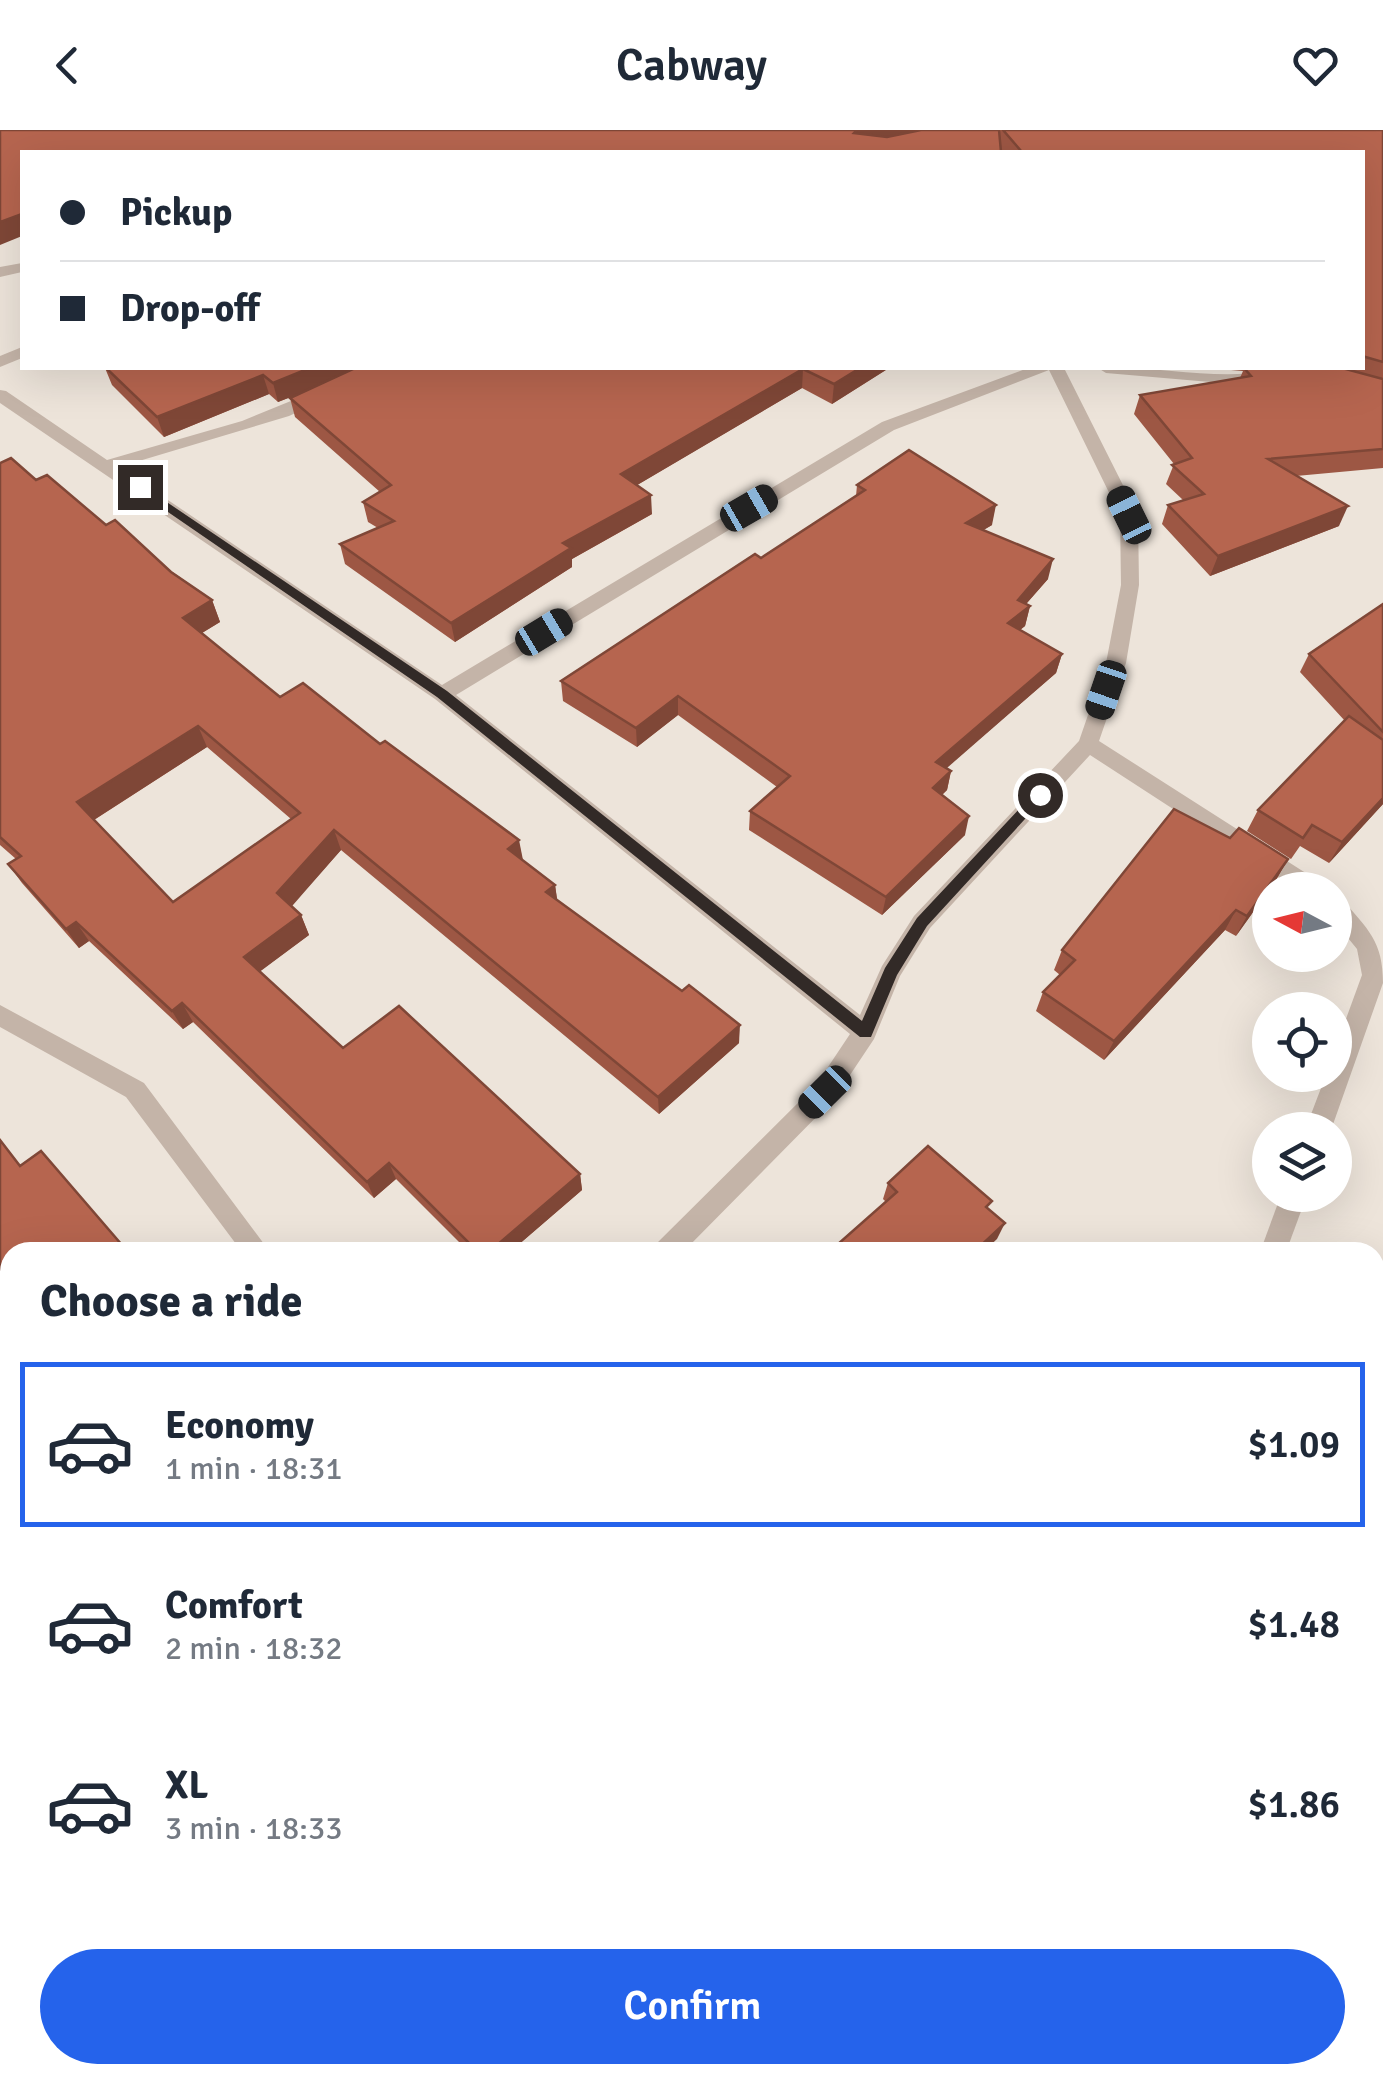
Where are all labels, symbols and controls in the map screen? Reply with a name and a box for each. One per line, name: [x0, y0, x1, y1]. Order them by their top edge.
icon: back: [40, 38, 95, 93]
text: Cabway: [616, 38, 767, 93]
icon: heart: [1288, 38, 1343, 93]
text: Pickup: [120, 189, 232, 236]
text: Drop-off: [120, 285, 260, 332]
route end: [118, 465, 163, 510]
car: [716, 480, 782, 536]
car: [1102, 481, 1156, 549]
car: [511, 604, 577, 660]
car: [1082, 657, 1130, 723]
route start: [1018, 773, 1063, 818]
north arrow: [1252, 872, 1352, 972]
map controls: [1252, 872, 1352, 1212]
button: locate: [1252, 992, 1352, 1092]
car: [793, 1060, 857, 1124]
button: layers: [1252, 1112, 1352, 1212]
text: Choose a ride: [40, 1274, 303, 1329]
icon: car: [45, 1400, 135, 1490]
text: Economy: [165, 1402, 314, 1449]
text: $1.09: [1247, 1421, 1340, 1468]
text: 1 min · 18:31: [165, 1449, 343, 1488]
icon: car: [45, 1580, 135, 1670]
text: Comfort: [165, 1582, 303, 1629]
text: $1.48: [1247, 1601, 1340, 1648]
text: 2 min · 18:32: [165, 1629, 343, 1668]
icon: car: [45, 1760, 135, 1850]
text: XL: [165, 1762, 208, 1809]
text: $1.86: [1247, 1781, 1340, 1828]
text: 3 min · 18:33: [165, 1809, 343, 1848]
button: Confirm: [40, 1949, 1345, 2064]

